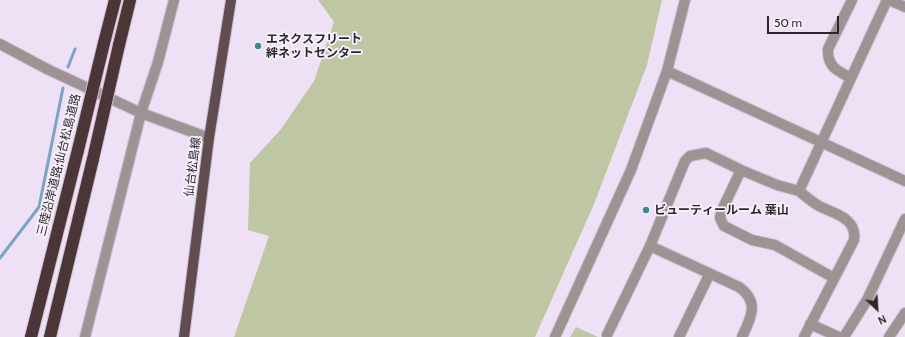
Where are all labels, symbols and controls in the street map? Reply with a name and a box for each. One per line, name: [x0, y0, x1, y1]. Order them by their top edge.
scale bar: [769, 8, 841, 34]
text: 50 m: [774, 15, 802, 30]
place label: エネクスフリート 絆ネットセンター: [266, 32, 362, 60]
marker: エネクスフリート 絆ネットセンター: [253, 41, 263, 51]
street label: 三陸沿岸道路;仙台松島道路: [34, 92, 84, 238]
street label: 仙台松島線: [182, 136, 204, 198]
place label: ビューティールーム 葉山: [654, 203, 789, 217]
marker: ビューティールーム 葉山: [641, 205, 651, 215]
north arrow: [857, 289, 897, 329]
text: N: [876, 312, 889, 328]

